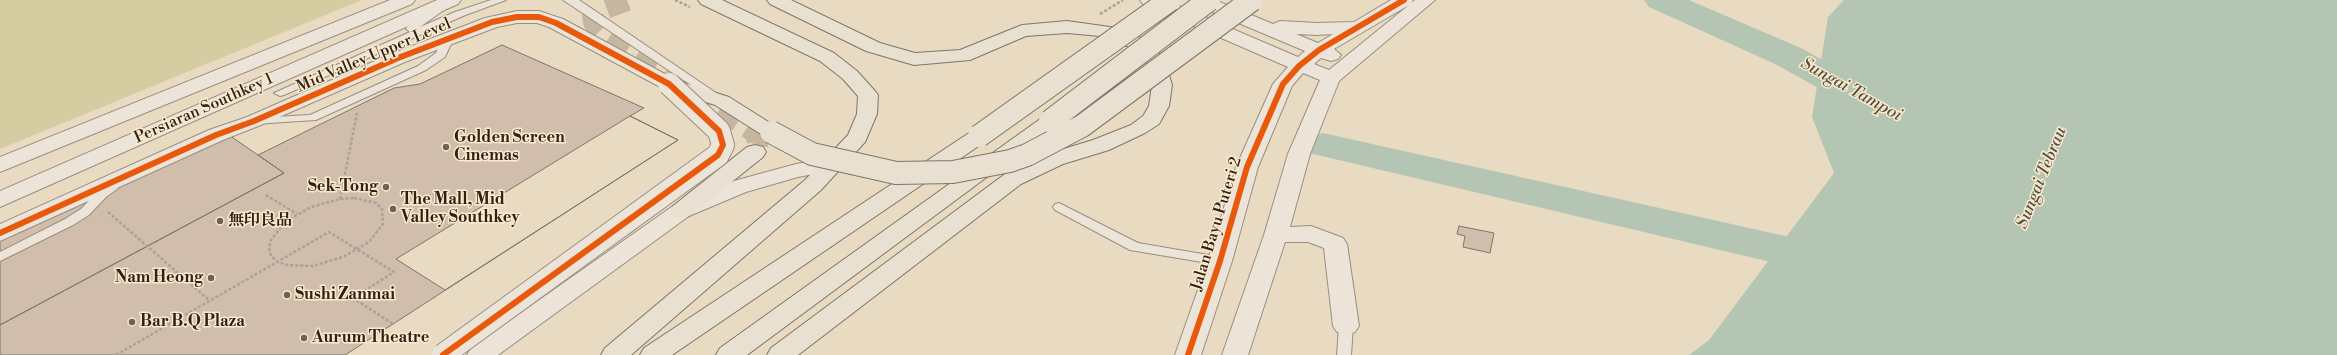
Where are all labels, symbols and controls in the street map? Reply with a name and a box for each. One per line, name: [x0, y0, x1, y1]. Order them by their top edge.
street label: Mid Valley Upper Level: [294, 15, 454, 97]
water label: Sungai Tampoi: [1797, 54, 1905, 126]
street label: Persiaran Southkey 1: [132, 70, 276, 148]
water label: Sungai Tebrau: [2012, 124, 2072, 232]
place label: Golden Screen Cinemas: [454, 128, 565, 166]
marker: Golden Screen Cinemas: [441, 142, 451, 152]
street label: Jalan Bayu Puteri 2: [1188, 155, 1246, 293]
place label: Sek-Tong: [308, 177, 378, 197]
marker: Sek-Tong: [381, 182, 391, 192]
place label: The Mall, Mid Valley Southkey: [401, 190, 519, 228]
marker: The Mall, Mid Valley Southkey: [388, 204, 398, 214]
place label: 無印良品: [228, 211, 292, 231]
marker: 無印良品: [215, 216, 225, 226]
place label: Nam Heong: [115, 268, 203, 288]
marker: Nam Heong: [206, 273, 216, 283]
place label: Sushi Zanmai: [295, 285, 395, 305]
marker: Sushi Zanmai: [282, 290, 292, 300]
place label: Bar B.Q Plaza: [140, 312, 245, 332]
marker: Bar B.Q Plaza: [127, 317, 137, 327]
place label: Aurum Theatre: [312, 328, 429, 348]
marker: Aurum Theatre: [299, 333, 309, 343]

